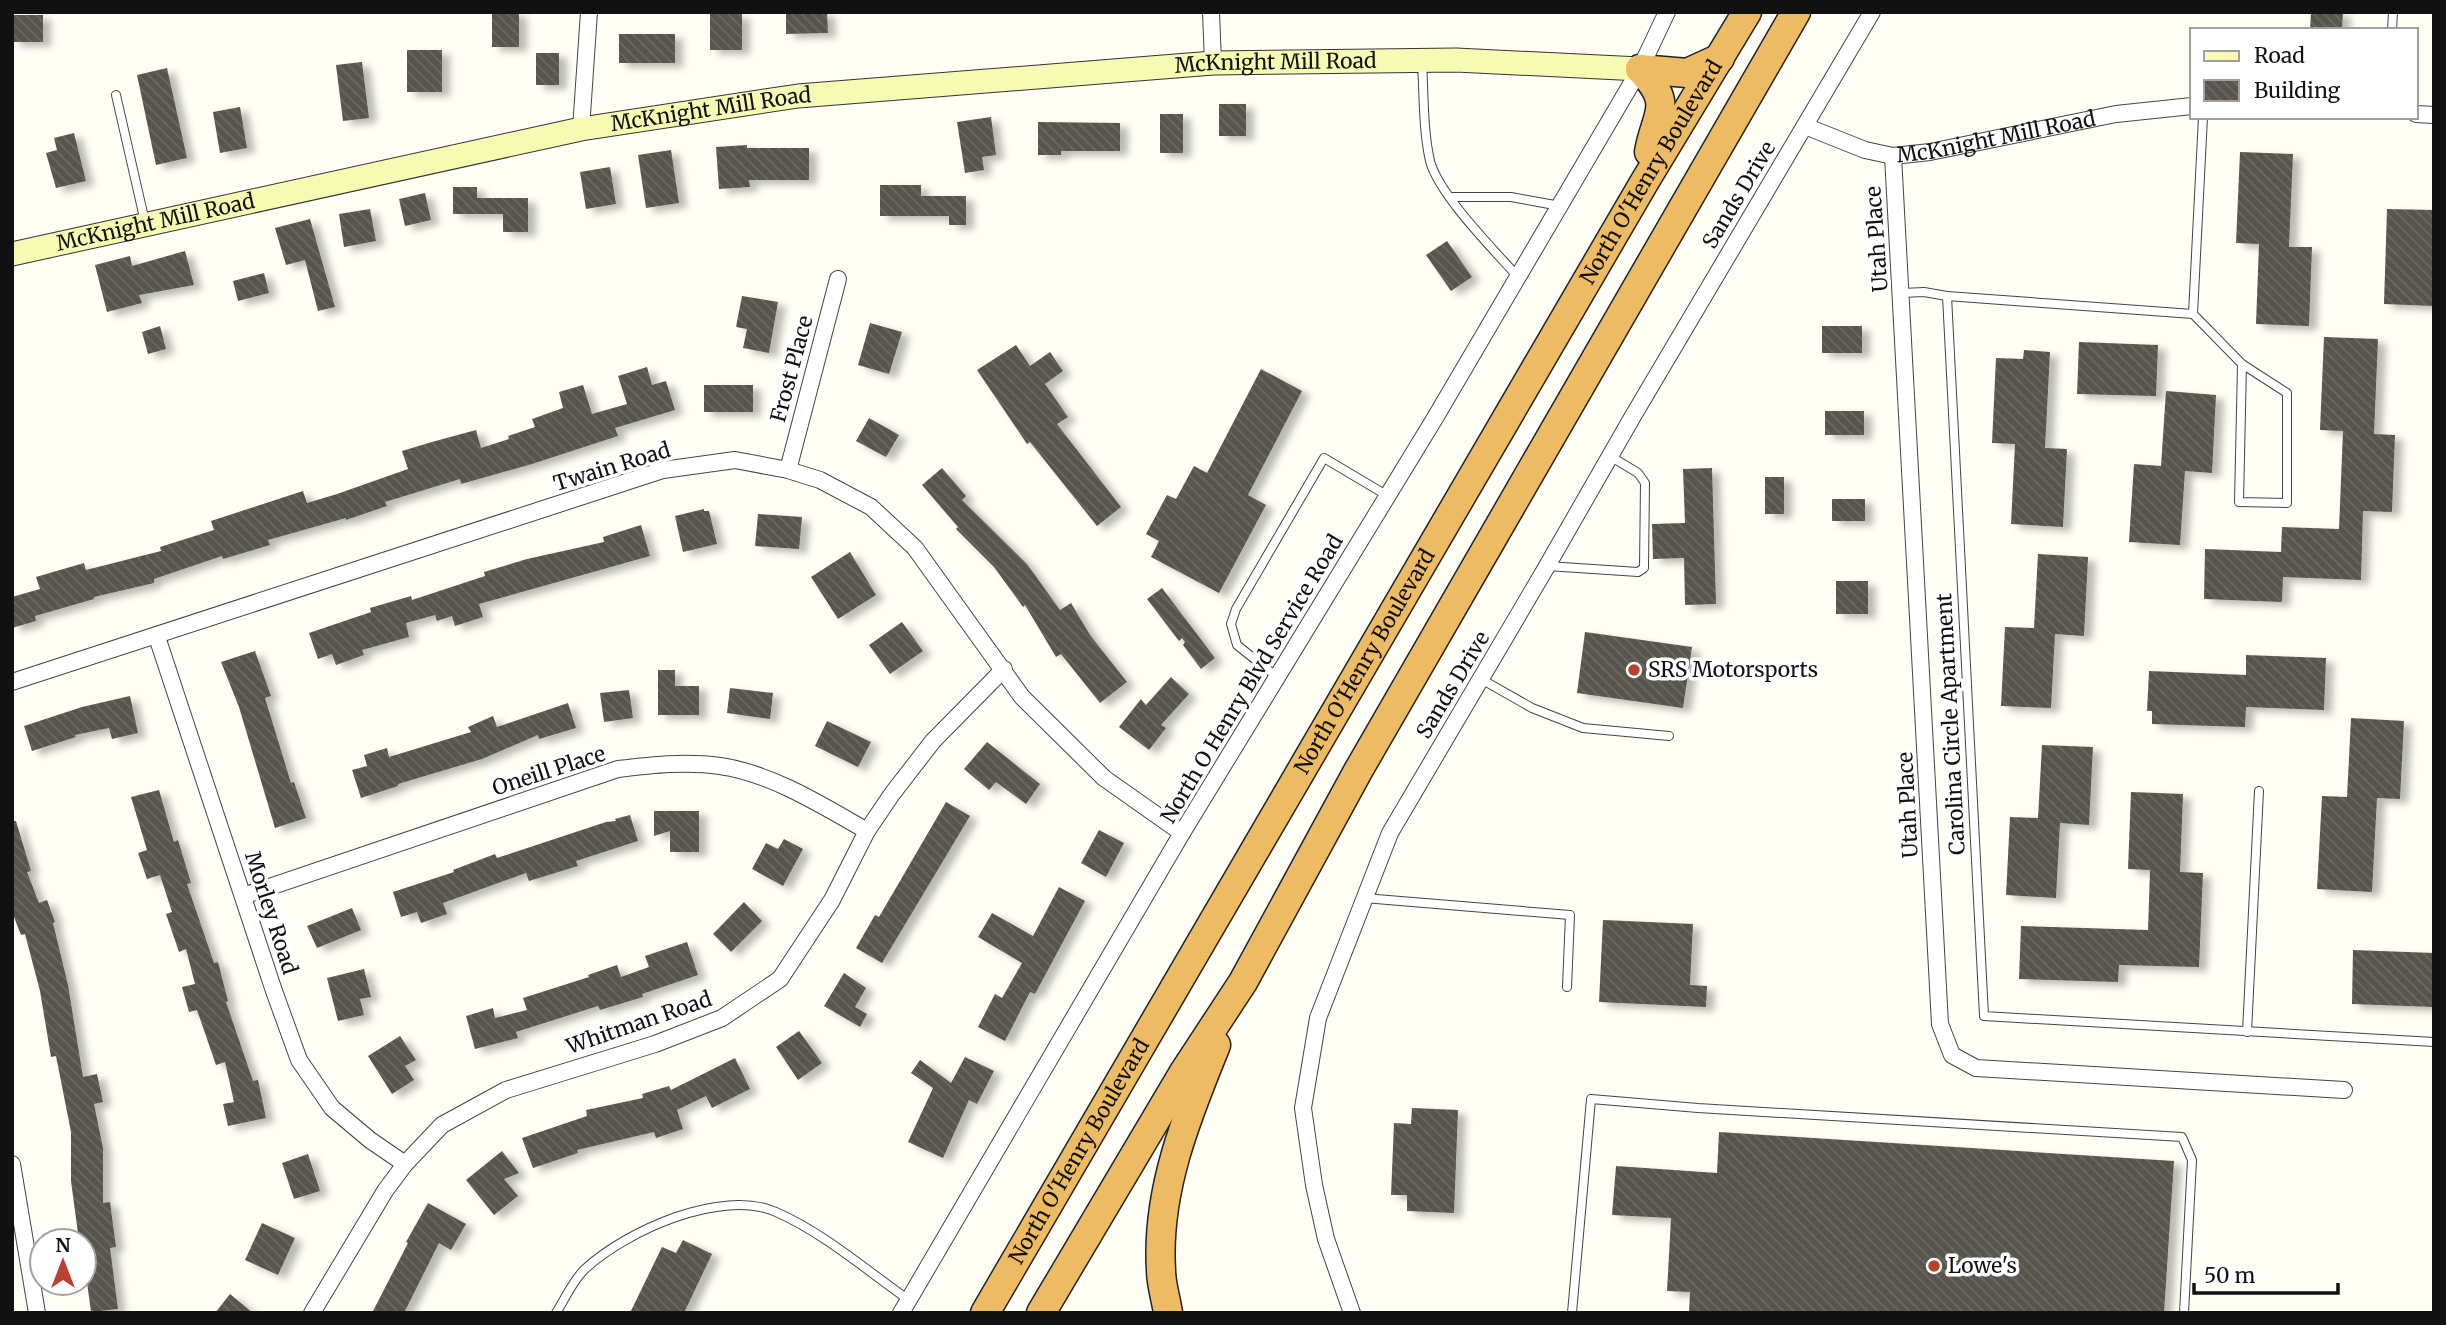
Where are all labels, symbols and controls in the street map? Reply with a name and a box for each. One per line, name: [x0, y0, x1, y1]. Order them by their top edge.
legend: [2190, 28, 2418, 119]
text: Road: [2254, 42, 2305, 69]
street label: McKnight Mill Road: [1174, 47, 1377, 79]
street label: North O'Henry Boulevard: [1574, 55, 1728, 289]
text: Building: [2254, 77, 2341, 104]
street label: McKnight Mill Road: [609, 81, 812, 137]
street label: McKnight Mill Road: [1895, 104, 2098, 169]
street label: Sands Drive: [1696, 136, 1781, 253]
street label: Utah Place: [1859, 185, 1894, 293]
street label: McKnight Mill Road: [54, 187, 257, 257]
street label: Frost Place: [764, 313, 819, 425]
street label: Twain Road: [550, 436, 674, 497]
street label: North O Henry Blvd Service Road: [1154, 529, 1349, 828]
street label: North O'Henry Boulevard: [1288, 544, 1441, 779]
street label: Carolina Circle Apartment: [1930, 593, 1971, 856]
street label: Sands Drive: [1410, 626, 1495, 743]
place label: SRS Motorsports: [1648, 656, 1818, 683]
marker: SRS Motorsports: [1626, 662, 1642, 678]
street label: Oneill Place: [489, 740, 609, 802]
street label: Utah Place: [1891, 751, 1924, 859]
street label: Morley Road: [239, 848, 304, 978]
street label: Whitman Road: [562, 985, 715, 1060]
street label: North O'Henry Boulevard: [1003, 1033, 1155, 1269]
north arrow: [28, 1227, 98, 1297]
text: N: [55, 1233, 71, 1257]
place label: Lowe's: [1948, 1252, 2017, 1279]
scale bar: [2194, 1252, 2338, 1296]
marker: Lowe's: [1926, 1258, 1942, 1274]
text: 50 m: [2204, 1262, 2255, 1289]

